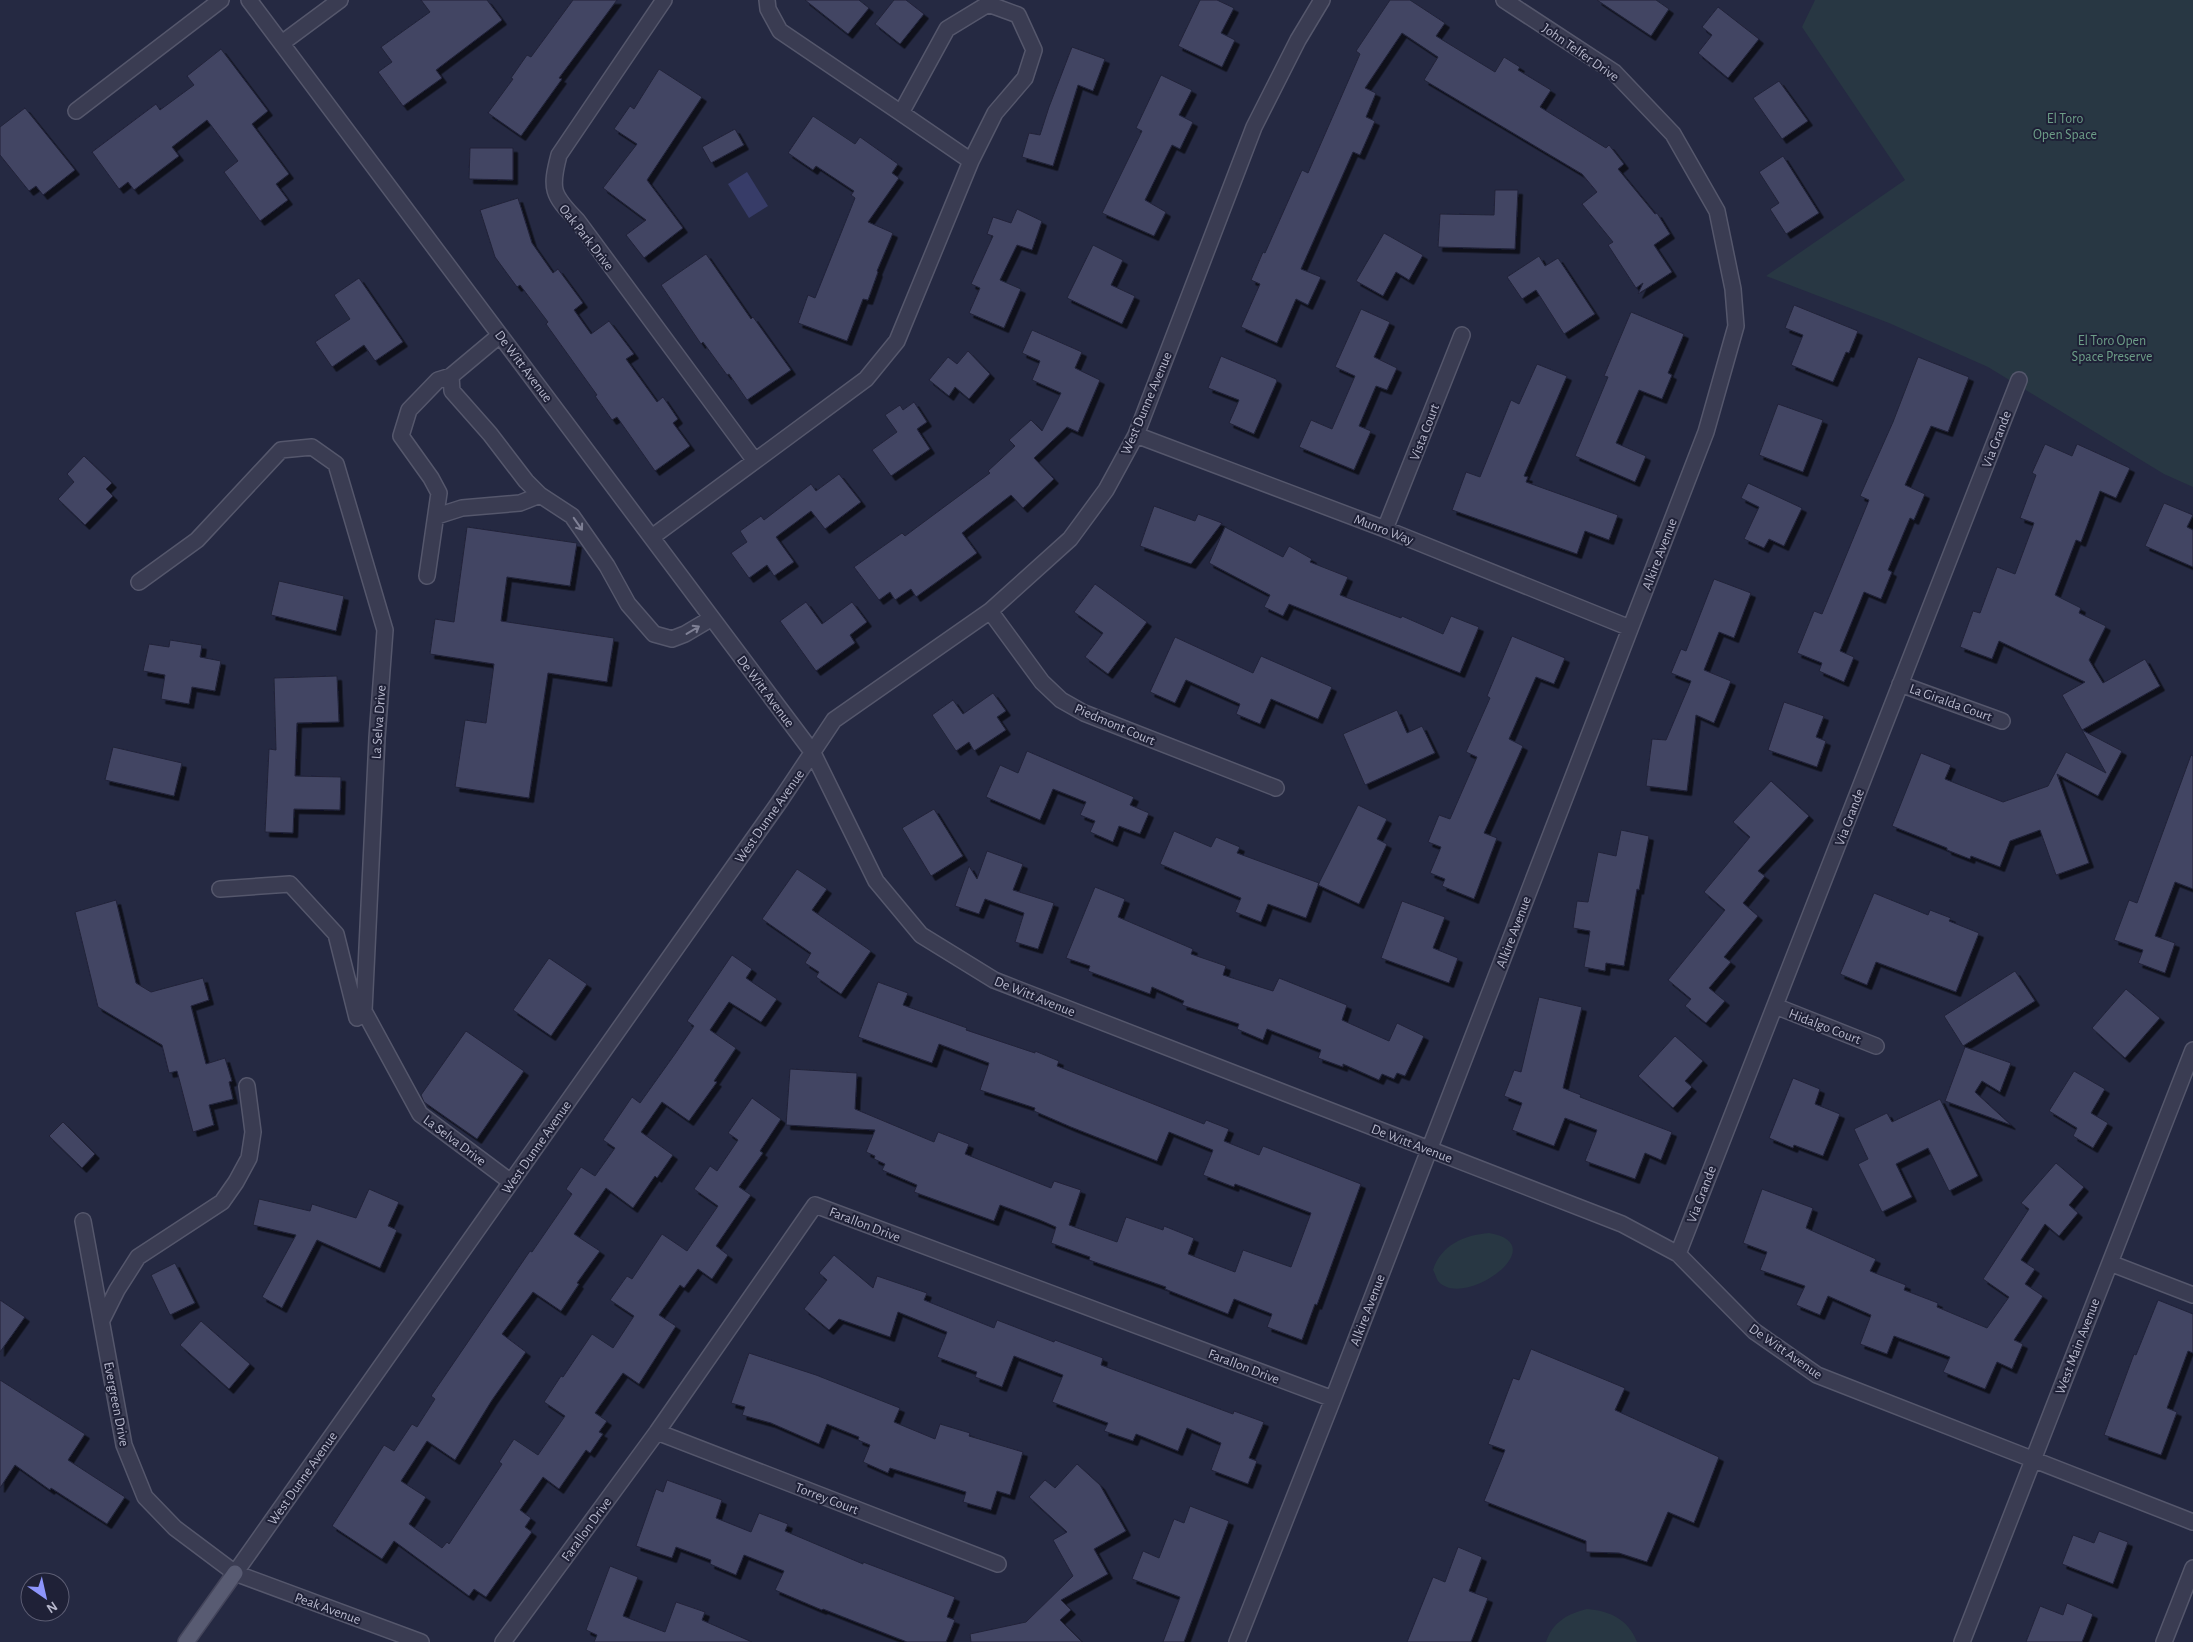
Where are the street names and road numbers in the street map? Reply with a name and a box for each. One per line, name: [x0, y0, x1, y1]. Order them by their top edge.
street label: John Telfer Drive: [1540, 21, 1621, 84]
street label: Oak Park Drive: [556, 202, 616, 273]
street label: De Witt Avenue: [492, 328, 555, 405]
street label: West Dunne Avenue: [1119, 350, 1175, 457]
street label: Vista Court: [1408, 402, 1442, 463]
street label: Via Grande: [1980, 409, 2014, 470]
street label: Munro Way: [1352, 512, 1415, 548]
street label: Alkire Avenue: [1640, 517, 1680, 592]
street label: De Witt Avenue: [734, 653, 797, 730]
street label: La Giralda Court: [1908, 682, 1994, 725]
street label: La Selva Drive: [369, 684, 389, 760]
street label: Piedmont Court: [1072, 702, 1157, 748]
street label: West Dunne Avenue: [732, 767, 807, 866]
street label: Via Grande: [1833, 787, 1867, 848]
street label: Alkire Avenue: [1494, 895, 1534, 970]
street label: De Witt Avenue: [992, 974, 1077, 1019]
street label: Hidalgo Court: [1787, 1007, 1863, 1047]
street label: West Dunne Avenue: [499, 1098, 574, 1197]
street label: La Selva Drive: [420, 1113, 488, 1169]
street label: De Witt Avenue: [1369, 1122, 1454, 1166]
street label: Via Grande: [1685, 1164, 1719, 1225]
street label: Farallon Drive: [827, 1205, 902, 1245]
street label: Alkire Avenue: [1348, 1273, 1388, 1348]
street label: West Main Avenue: [2053, 1297, 2103, 1396]
street label: De Witt Avenue: [1746, 1321, 1825, 1382]
street label: Farallon Drive: [1206, 1347, 1281, 1387]
street label: Evergreen Drive: [101, 1361, 131, 1448]
street label: West Dunne Avenue: [265, 1429, 340, 1528]
street label: Torrey Court: [793, 1481, 861, 1518]
street label: Farallon Drive: [559, 1495, 615, 1564]
street label: Peak Avenue: [293, 1591, 363, 1627]

